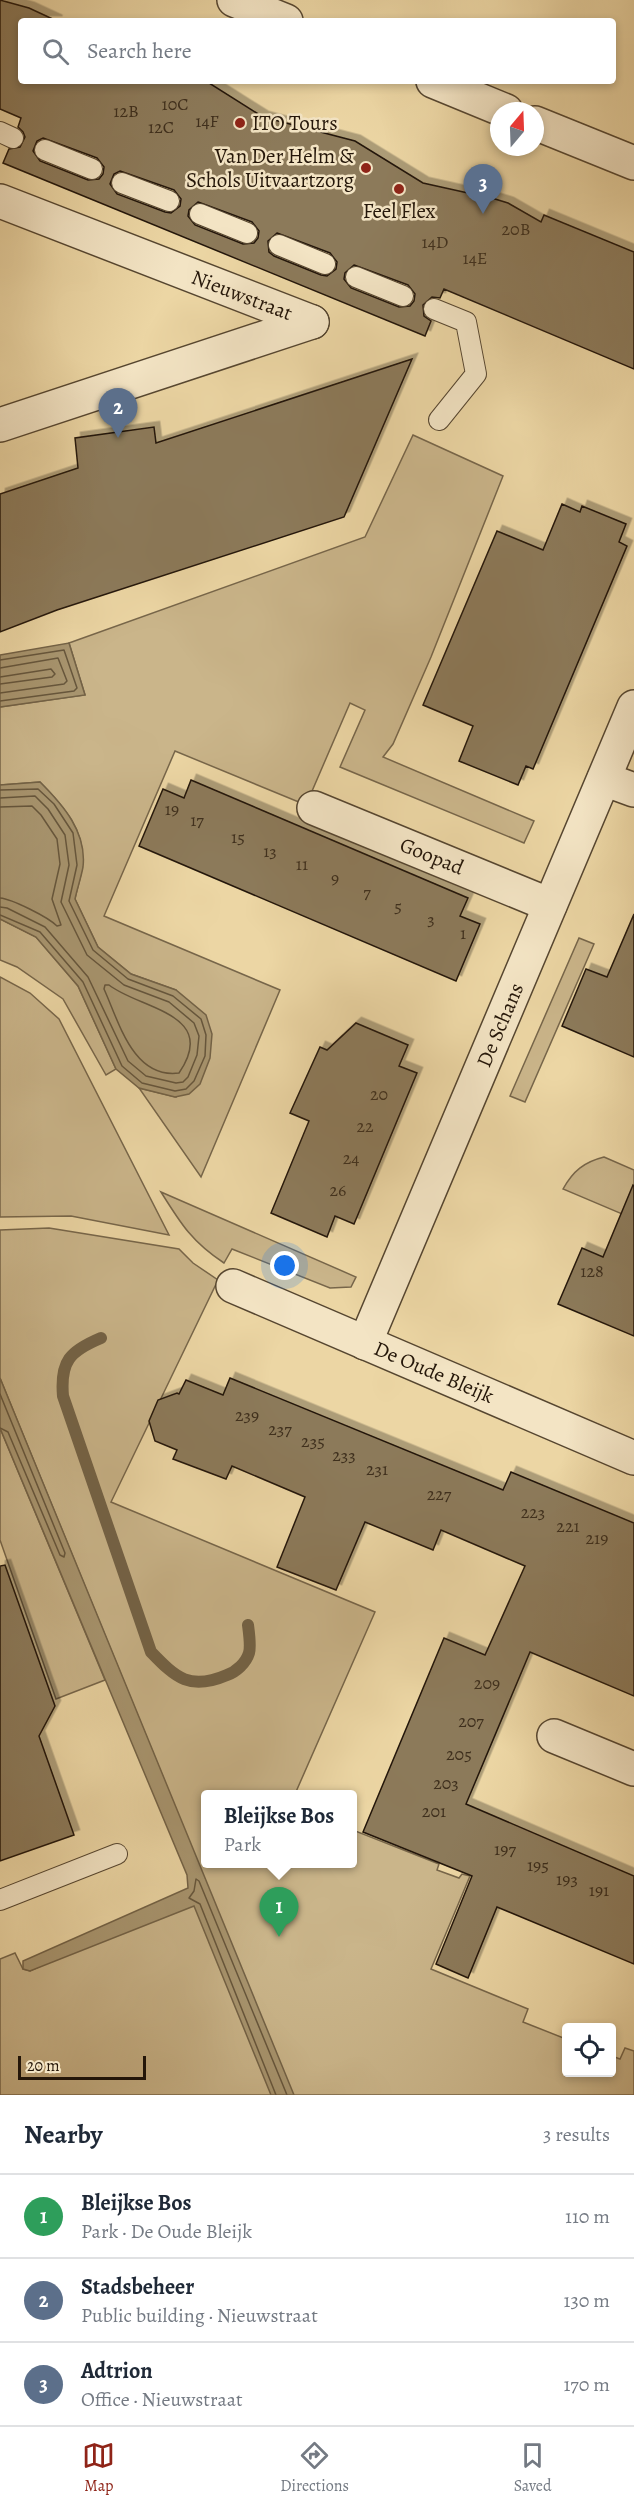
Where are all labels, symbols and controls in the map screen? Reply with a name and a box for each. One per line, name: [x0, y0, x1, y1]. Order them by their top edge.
search box: [18, 18, 616, 84]
icon: search: [39, 35, 72, 68]
text: Search here: [87, 36, 192, 66]
house number: 10C: [161, 92, 189, 116]
house number: 12B: [113, 99, 139, 123]
north arrow: [490, 102, 544, 156]
house number: 14F: [195, 109, 219, 133]
place label: ITO Tours: [252, 109, 338, 137]
house number: 12C: [148, 115, 174, 139]
marker: ITO Tours: [233, 116, 247, 130]
place label: Van Der Helm & Schols Uitvaartzorg: [186, 142, 354, 194]
marker: Van Der Helm & Schols Uitvaartzorg: [359, 161, 373, 175]
pin: 3: [464, 164, 502, 214]
marker: Feel Flex: [392, 182, 406, 196]
place label: Feel Flex: [363, 197, 435, 225]
house number: 20B: [502, 217, 530, 241]
house number: 14D: [422, 230, 448, 254]
house number: 14E: [463, 246, 487, 270]
street label: Nieuwstraat: [187, 263, 297, 327]
pin: 2: [98, 388, 138, 438]
house number: 19: [165, 797, 179, 821]
house number: 17: [190, 808, 204, 832]
house number: 15: [231, 825, 245, 849]
street label: Goopad: [396, 831, 469, 882]
house number: 13: [263, 839, 277, 863]
house number: 11: [296, 852, 308, 876]
house number: 9: [331, 866, 339, 890]
house number: 7: [363, 880, 371, 904]
house number: 5: [394, 894, 402, 918]
house number: 3: [427, 907, 435, 931]
house number: 1: [460, 921, 466, 945]
street label: De Schans: [470, 979, 530, 1071]
house number: 20: [370, 1082, 388, 1106]
house number: 22: [356, 1114, 374, 1138]
house number: 24: [343, 1146, 359, 1170]
house number: 26: [330, 1178, 346, 1202]
your location: [270, 1251, 299, 1280]
house number: 128: [580, 1259, 604, 1283]
street label: De Oude Bleijk: [370, 1334, 499, 1410]
house number: 239: [235, 1403, 259, 1427]
house number: 237: [268, 1417, 292, 1441]
house number: 235: [301, 1429, 325, 1453]
house number: 233: [332, 1443, 356, 1467]
house number: 231: [366, 1457, 388, 1481]
house number: 227: [427, 1482, 452, 1506]
house number: 223: [521, 1500, 545, 1524]
house number: 221: [556, 1514, 580, 1538]
house number: 219: [586, 1526, 608, 1550]
house number: 209: [474, 1671, 500, 1695]
house number: 207: [458, 1709, 484, 1733]
house number: 205: [446, 1742, 472, 1766]
house number: 203: [433, 1771, 459, 1795]
popup: [201, 1790, 357, 1868]
house number: 201: [422, 1799, 446, 1823]
text: Bleijkse Bos: [224, 1801, 334, 1831]
text: Park: [224, 1831, 261, 1858]
house number: 197: [494, 1837, 516, 1861]
house number: 195: [527, 1853, 549, 1877]
house number: 193: [556, 1867, 578, 1891]
house number: 191: [589, 1878, 609, 1902]
pin: 1: [260, 1888, 298, 1937]
map controls: [562, 2023, 616, 2077]
button: locate: [562, 2023, 616, 2077]
scale bar: [18, 2053, 146, 2080]
text: 20 m: [27, 2055, 60, 2077]
text: Nearby: [24, 2117, 103, 2152]
text: 3 results: [543, 2121, 610, 2148]
text: Bleijkse Bos: [81, 2188, 192, 2218]
text: 1: [40, 2203, 47, 2230]
text: 110 m: [565, 2203, 610, 2230]
text: Park · De Oude Bleijk: [81, 2218, 252, 2245]
text: Stadsbeheer: [81, 2272, 194, 2302]
text: 2: [39, 2287, 48, 2314]
text: 130 m: [564, 2287, 610, 2314]
text: Public building · Nieuwstraat: [81, 2302, 318, 2329]
text: Adtrion: [81, 2356, 153, 2386]
text: 3: [39, 2371, 48, 2398]
text: 170 m: [564, 2371, 610, 2398]
text: Office · Nieuwstraat: [81, 2386, 243, 2413]
tab: Map: [82, 2439, 115, 2497]
tab: Directions: [280, 2439, 349, 2497]
tab: Saved: [514, 2439, 552, 2497]

